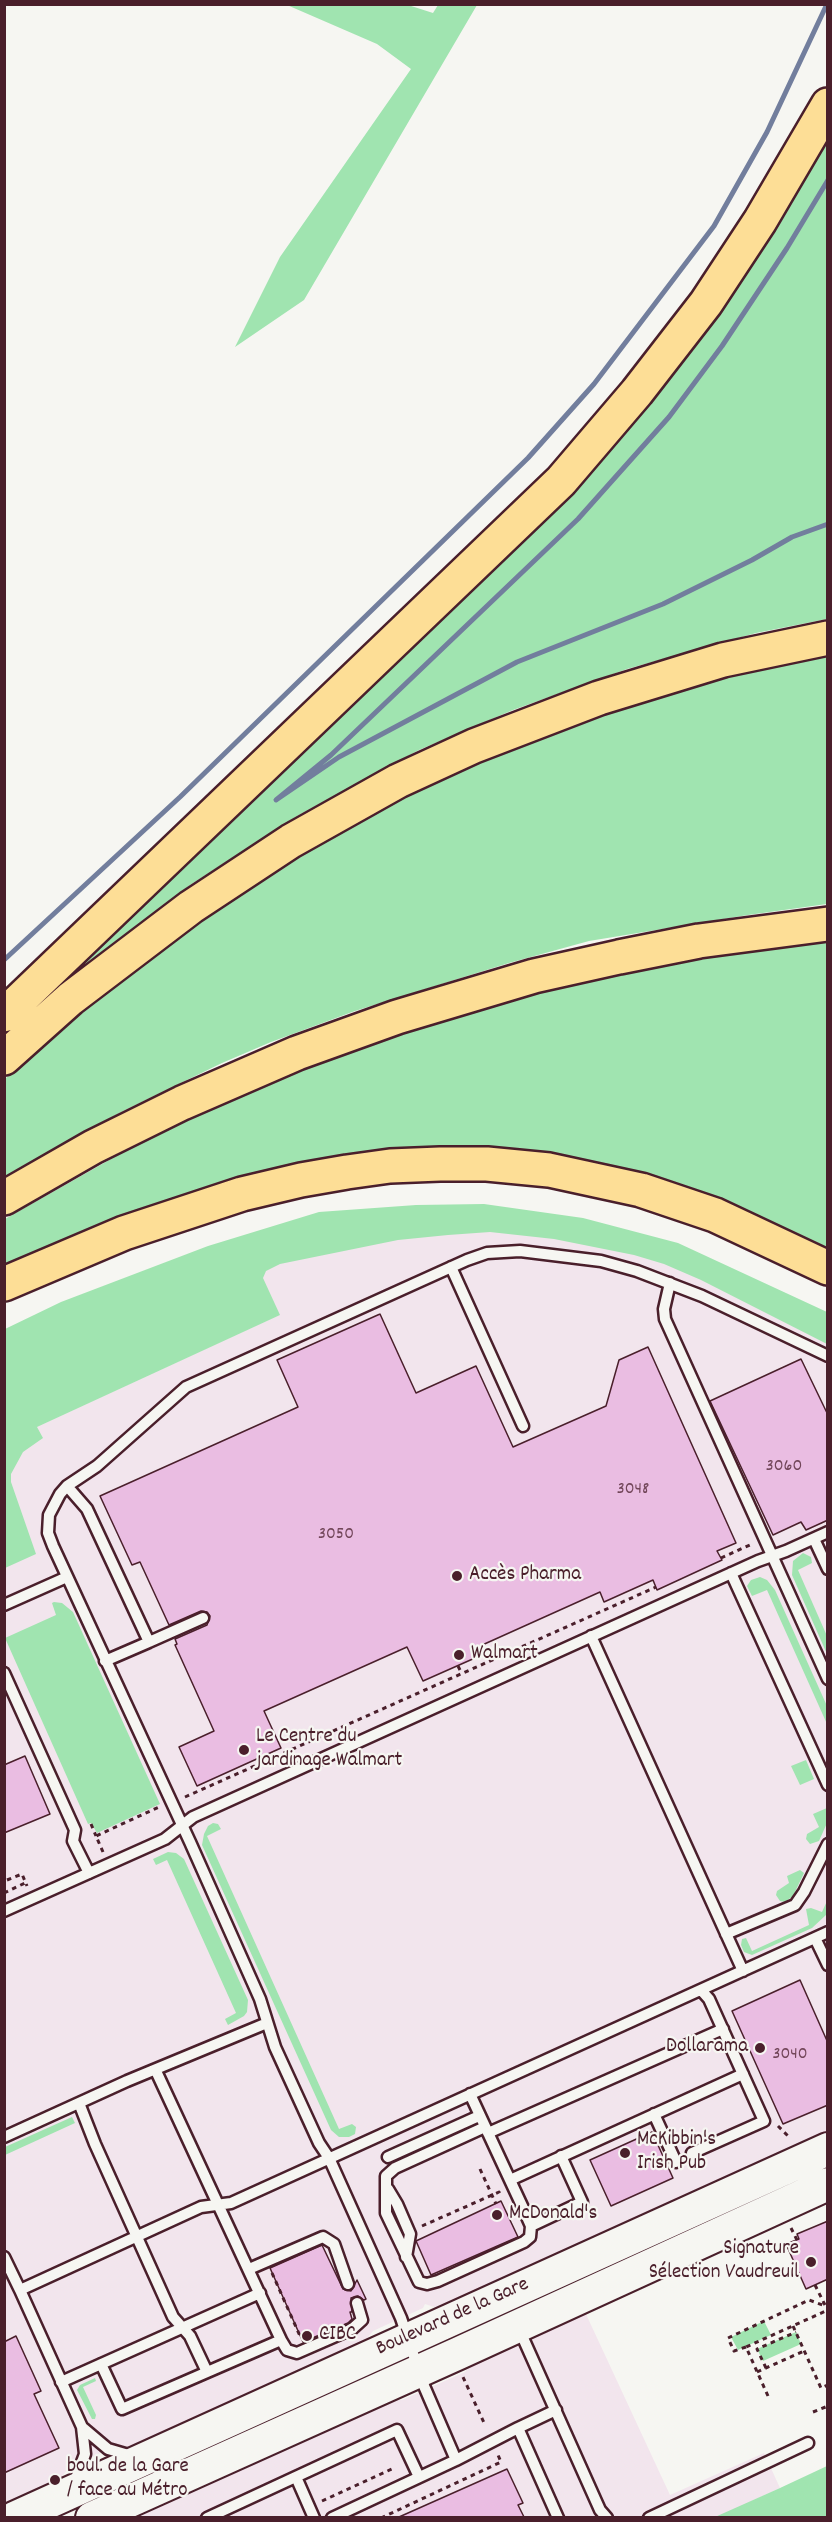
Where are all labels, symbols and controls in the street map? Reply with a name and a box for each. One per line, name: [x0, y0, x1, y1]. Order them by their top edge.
house number: 3060: [766, 1457, 802, 1479]
house number: 3048: [617, 1480, 649, 1502]
house number: 3050: [318, 1525, 354, 1547]
place label: Accès Pharma: [469, 1563, 581, 1589]
marker: Accès Pharma: [450, 1569, 464, 1583]
place label: Walmart: [471, 1642, 538, 1668]
marker: Walmart: [452, 1648, 466, 1662]
place label: Le Centre du jardinage Walmart: [256, 1725, 402, 1775]
marker: Le Centre du jardinage Walmart: [237, 1743, 251, 1757]
place label: Dollarama: [666, 2035, 748, 2061]
marker: Dollarama: [753, 2041, 767, 2055]
house number: 3040: [772, 2045, 808, 2067]
place label: McKibbin's Irish Pub: [637, 2128, 716, 2178]
marker: McKibbin's Irish Pub: [618, 2146, 632, 2160]
place label: McDonald's: [509, 2202, 597, 2228]
marker: McDonald's: [490, 2208, 504, 2222]
place label: Signature Sélection Vaudreuil: [649, 2237, 799, 2287]
marker: Signature Sélection Vaudreuil: [804, 2255, 818, 2269]
street label: Boulevard de la Gare: [373, 2273, 533, 2363]
place label: CIBC: [319, 2323, 356, 2349]
marker: CIBC: [300, 2329, 314, 2343]
place label: boul. de la Gare / face au Métro: [67, 2455, 189, 2505]
marker: boul. de la Gare / face au Métro: [48, 2473, 62, 2487]

